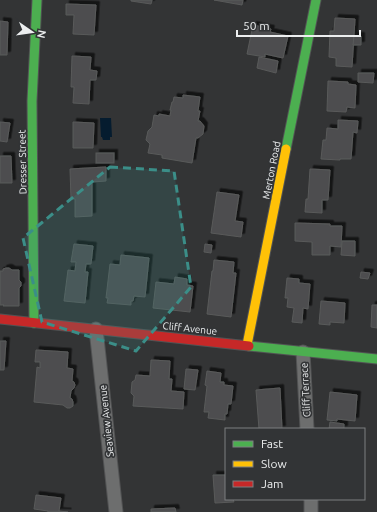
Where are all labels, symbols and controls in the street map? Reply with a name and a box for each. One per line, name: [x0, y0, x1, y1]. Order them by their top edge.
north arrow: [12, 12, 52, 52]
scale bar: [237, 12, 360, 38]
text: 50 m: [243, 19, 270, 32]
text: N: [35, 29, 49, 40]
street label: Dresser Street: [16, 130, 29, 194]
street label: Merton Road: [260, 140, 283, 200]
street label: Cliff Avenue: [162, 320, 218, 337]
street label: Cliff Terrace: [299, 362, 312, 417]
street label: Seaview Avenue: [97, 384, 116, 458]
legend: [225, 428, 365, 500]
text: Fast: [261, 437, 283, 450]
text: Slow: [261, 457, 287, 470]
text: Jam: [261, 477, 283, 490]

